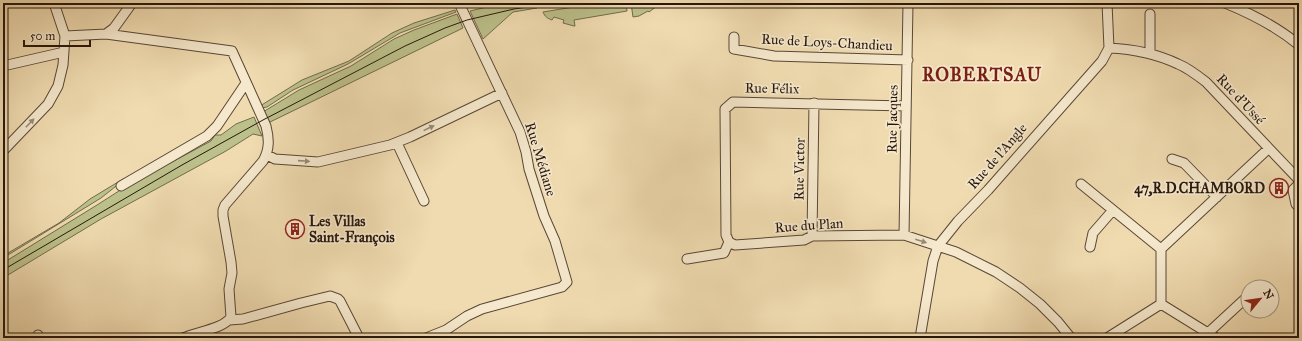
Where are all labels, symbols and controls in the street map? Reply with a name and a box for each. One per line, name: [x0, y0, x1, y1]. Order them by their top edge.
scale bar: [24, 22, 90, 48]
text: 50 m: [30, 29, 55, 43]
street label: Rue de Loys-Chandieu: [761, 31, 894, 54]
district label: ROBERTSAU: [922, 64, 1042, 86]
street label: Rue d'Ussé: [1213, 70, 1269, 128]
street label: Rue Félix: [745, 80, 800, 97]
street label: Rue Jacques: [883, 85, 903, 153]
one-way arrow: [25, 118, 35, 128]
street label: Rue Médiane: [521, 120, 560, 198]
street label: Rue de l'Angle: [964, 120, 1031, 193]
one-way arrow: [423, 125, 434, 131]
street label: Rue Victor: [790, 137, 809, 201]
one-way arrow: [298, 158, 310, 165]
building icon: 47,R.D.CHAMBORD: [1268, 177, 1290, 199]
place label: 47,R.D.CHAMBORD: [1134, 180, 1265, 198]
place label: Les Villas Saint-François: [309, 213, 395, 247]
street label: Rue du Plan: [774, 215, 844, 236]
building icon: Les Villas Saint-François: [284, 218, 306, 240]
one-way arrow: [915, 238, 927, 244]
north arrow: [1240, 279, 1280, 319]
text: N: [1260, 287, 1277, 302]

